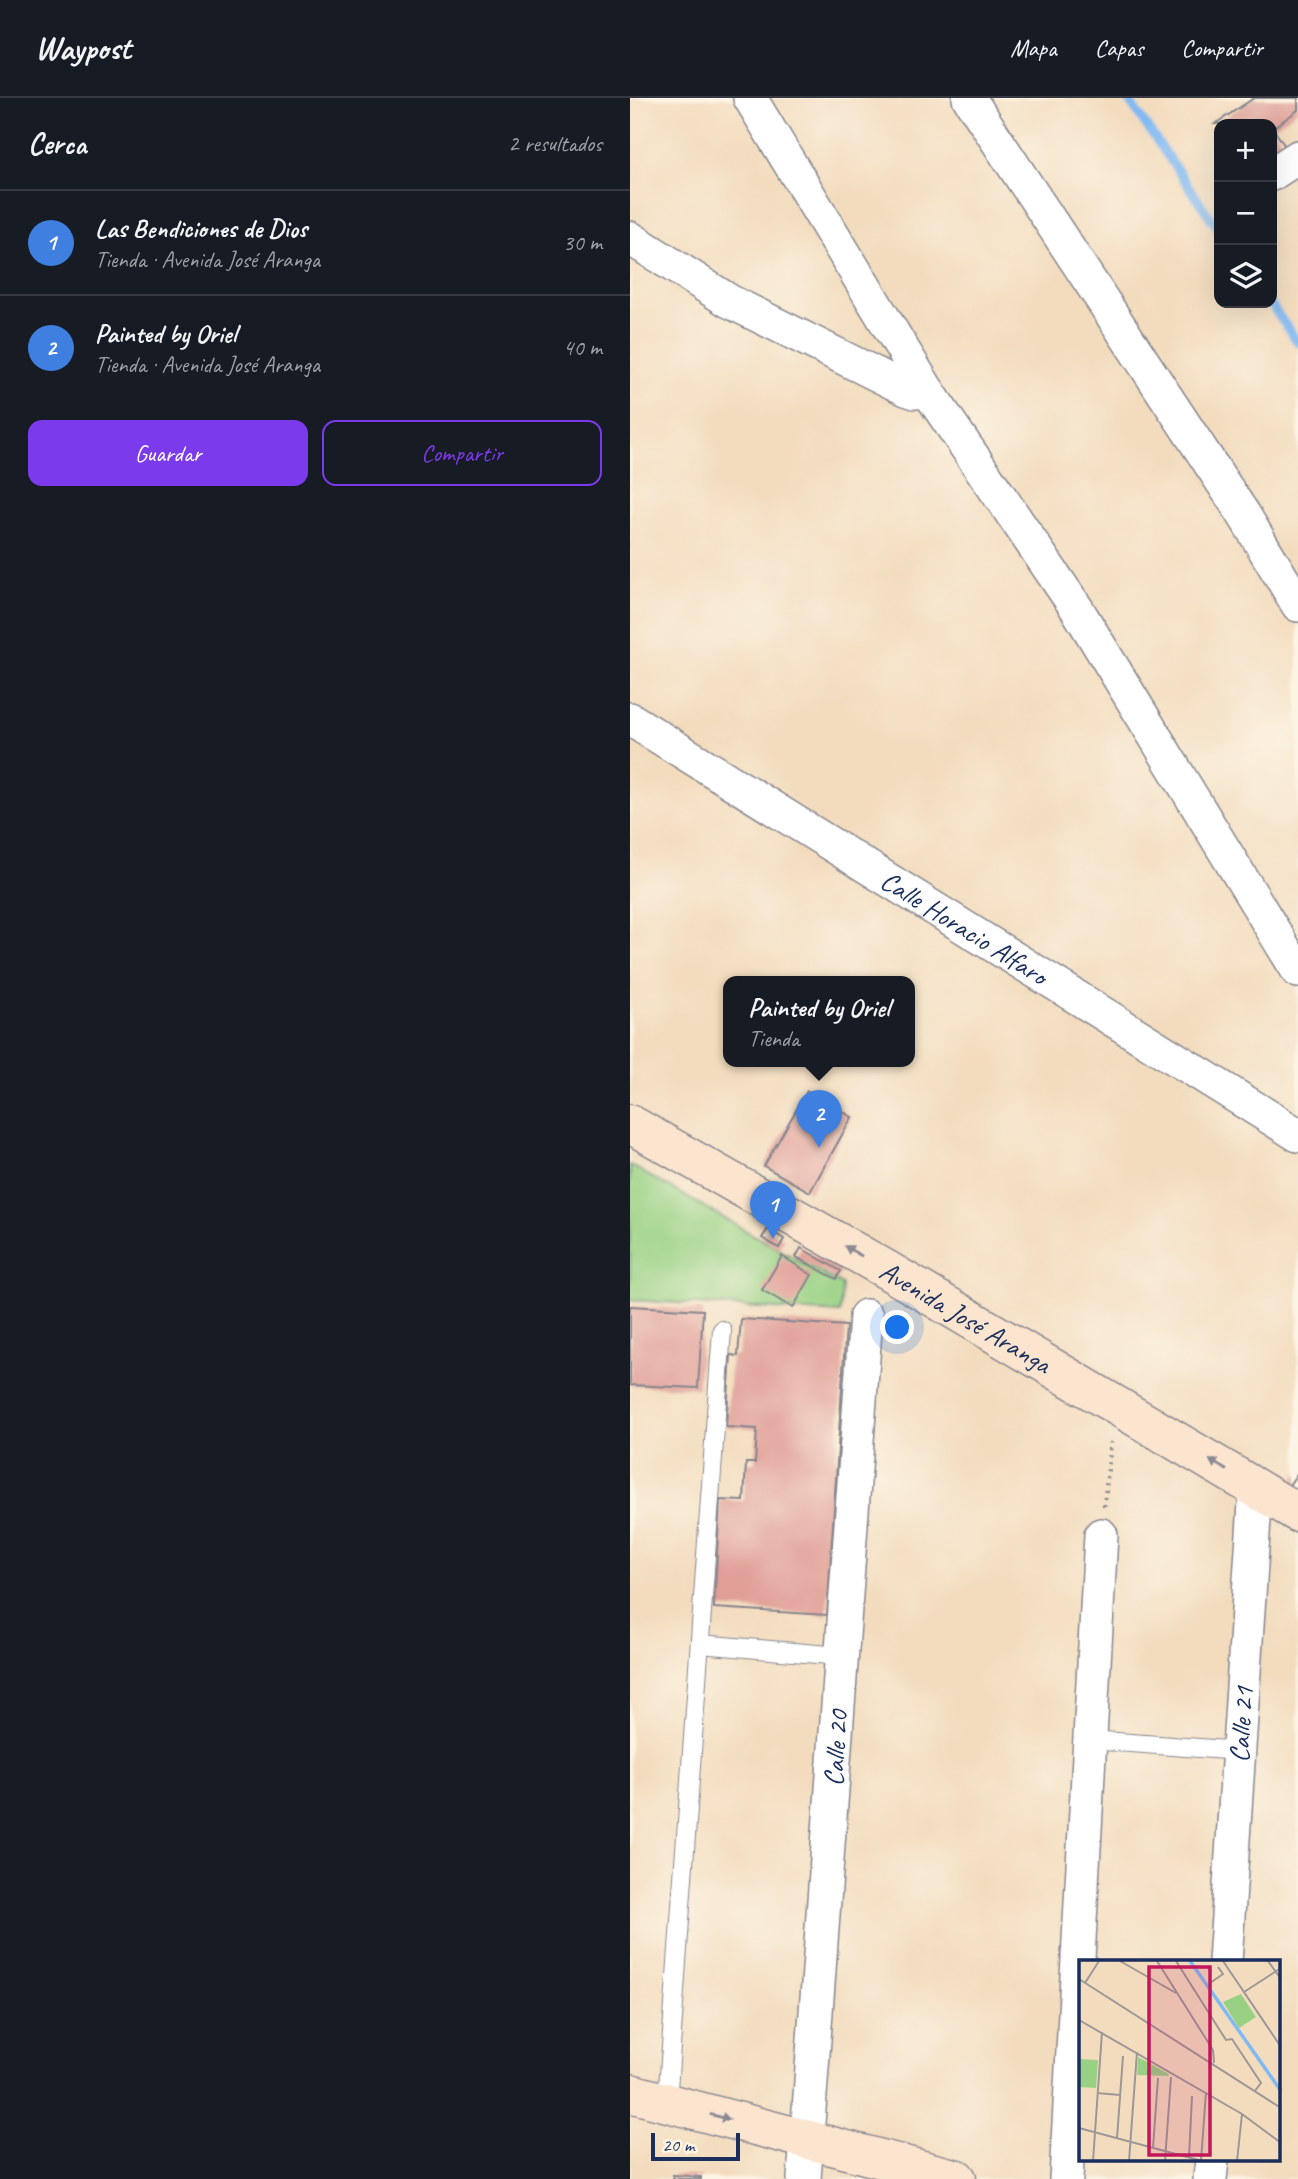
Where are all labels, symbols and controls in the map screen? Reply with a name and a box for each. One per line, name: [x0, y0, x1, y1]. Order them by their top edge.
text: Waypost: [35, 27, 131, 69]
text: Mapa: [1010, 33, 1057, 63]
text: Capas: [1095, 33, 1143, 63]
text: Compartir: [1181, 33, 1263, 63]
map controls: [1214, 119, 1277, 308]
button: +: [1214, 119, 1277, 182]
text: Cerca: [28, 125, 86, 163]
text: 2 resultados: [508, 129, 602, 158]
button: −: [1214, 182, 1277, 245]
text: Las Bendiciones de Dios: [95, 212, 307, 245]
text: 1: [46, 228, 56, 257]
text: 30 m: [563, 228, 602, 257]
text: Tienda · Avenida José Aranga: [95, 245, 320, 274]
button: layers: [1214, 245, 1277, 308]
text: Painted by Oriel: [95, 317, 236, 350]
text: 2: [46, 333, 56, 362]
text: 40 m: [563, 333, 602, 362]
text: Tienda · Avenida José Aranga: [95, 350, 320, 379]
button: Guardar: [28, 420, 308, 486]
button: Compartir: [322, 420, 602, 486]
street label: Calle Horacio Alfaro: [874, 863, 1057, 994]
popup: [723, 976, 915, 1067]
text: Painted by Oriel: [748, 991, 890, 1024]
text: Tienda: [748, 1024, 799, 1053]
pin: 2: [796, 1090, 842, 1148]
pin: 1: [750, 1181, 796, 1239]
one-way arrow: [844, 1245, 863, 1257]
street label: Avenida José Aranga: [874, 1253, 1059, 1382]
your location: [880, 1310, 914, 1344]
one-way arrow: [1209, 1459, 1228, 1471]
street label: Calle 21: [1221, 1684, 1261, 1764]
street label: Calle 20: [815, 1707, 856, 1787]
inset map: [1079, 1960, 1280, 2162]
one-way arrow: [710, 2112, 731, 2122]
scale bar: [651, 2130, 740, 2162]
text: 20 m: [662, 2133, 694, 2157]

